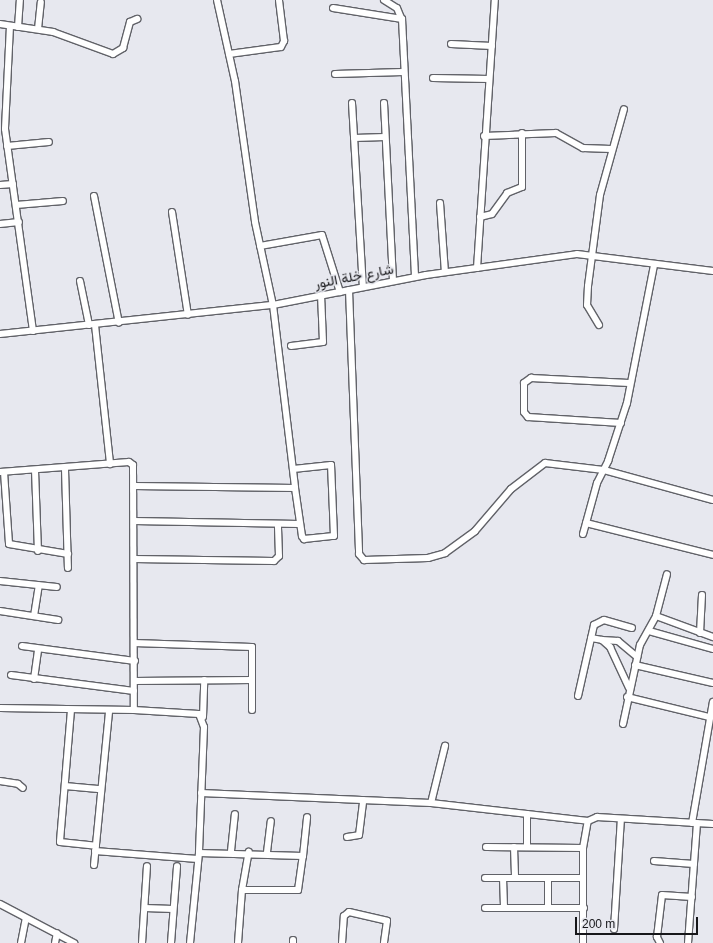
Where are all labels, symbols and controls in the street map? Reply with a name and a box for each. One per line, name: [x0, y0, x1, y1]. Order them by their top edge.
street label: شارع خلة النور: [313, 260, 395, 292]
scale bar: [577, 909, 700, 935]
text: 200 m: [582, 917, 615, 931]

